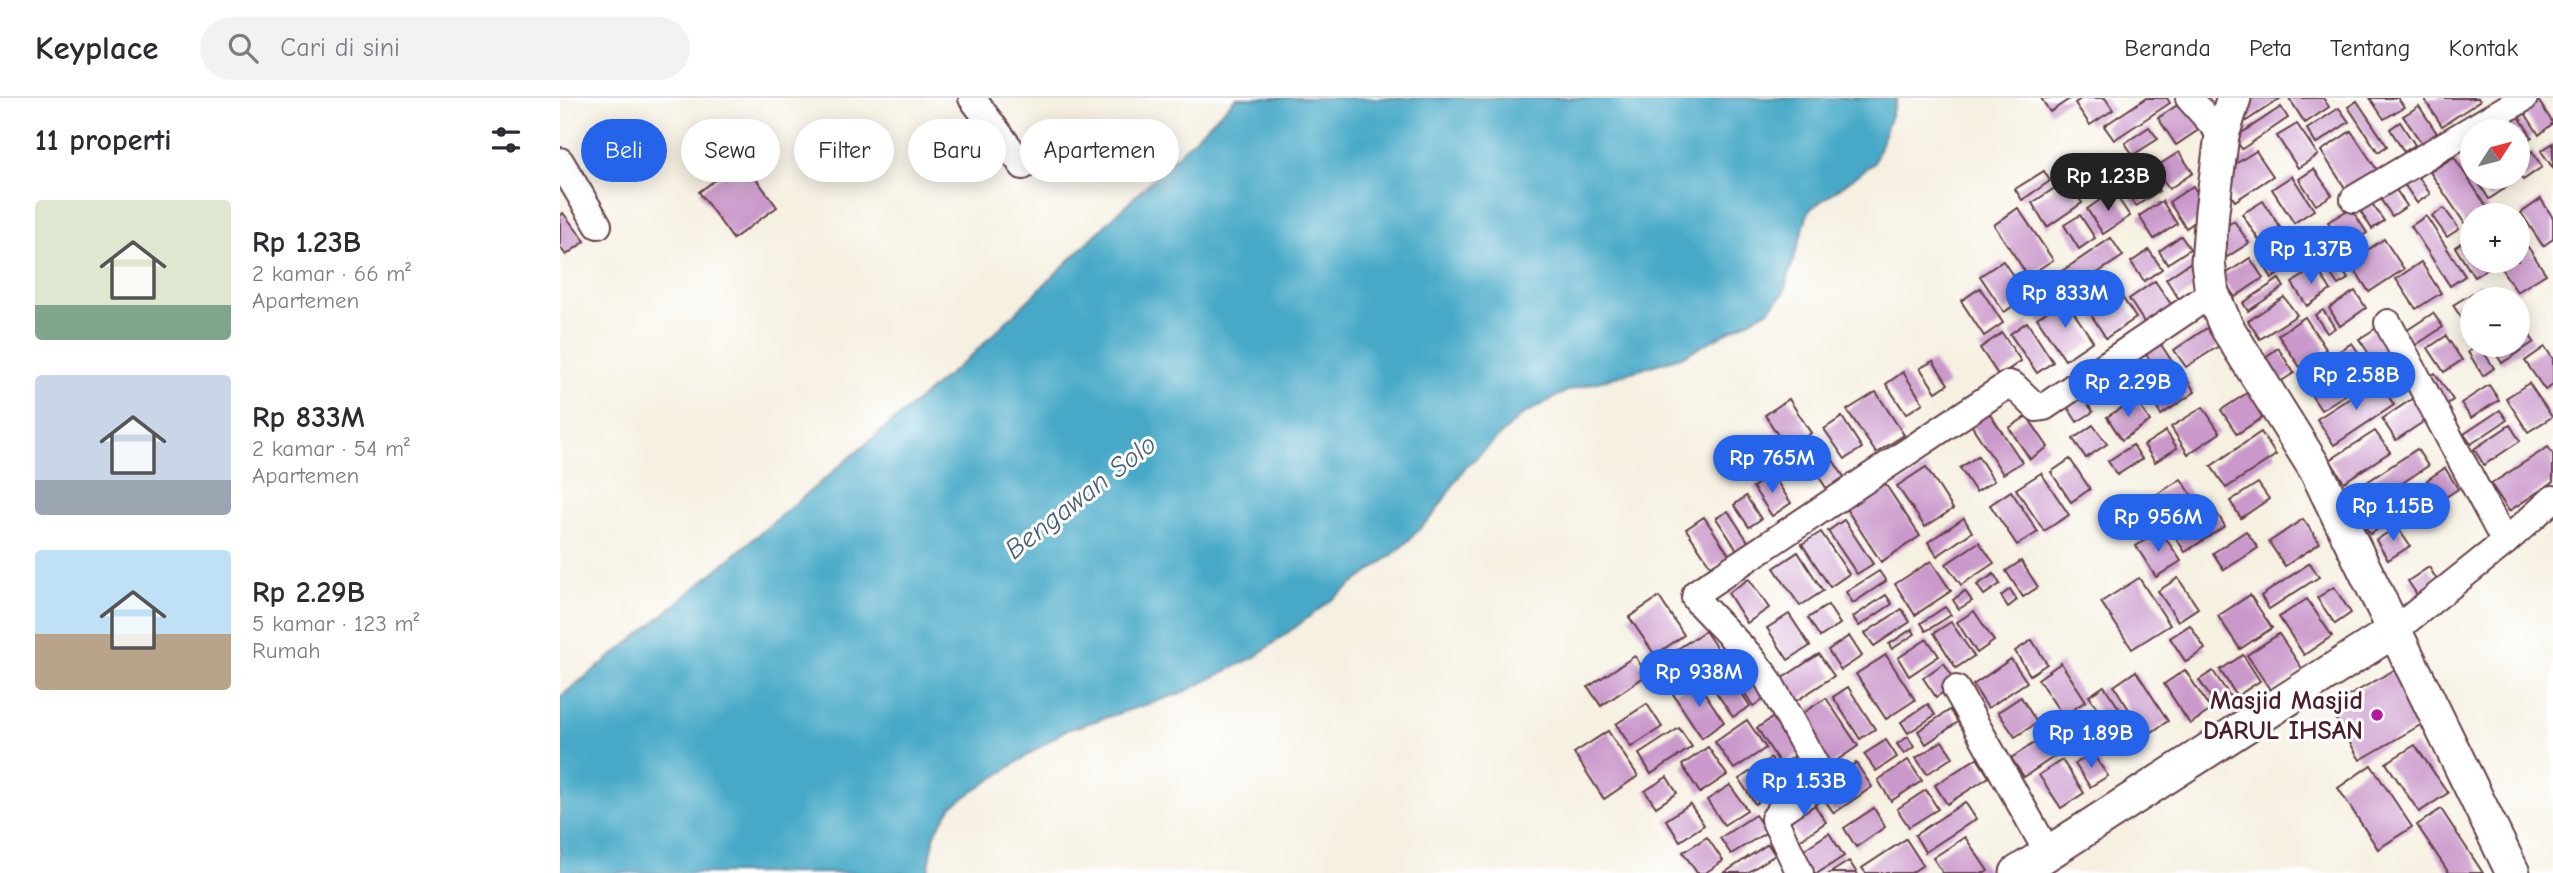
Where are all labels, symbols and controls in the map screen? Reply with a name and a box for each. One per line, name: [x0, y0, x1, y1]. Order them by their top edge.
search box: [200, 17, 690, 80]
text: Keyplace: [35, 29, 158, 67]
icon: search: [224, 29, 262, 67]
text: Cari di sini: [280, 33, 400, 63]
text: Beranda: [2124, 34, 2211, 62]
text: Peta: [2249, 34, 2292, 62]
text: Tentang: [2330, 34, 2410, 62]
text: Kontak: [2448, 34, 2518, 62]
chip: Beli: [581, 119, 667, 182]
chip: Sewa: [681, 119, 780, 182]
chip: Filter: [794, 119, 894, 182]
chip: Baru: [908, 119, 1006, 182]
chip: Apartemen: [1020, 119, 1179, 182]
north arrow: [2460, 119, 2530, 189]
map controls: [2460, 119, 2530, 357]
icon: filters: [487, 121, 525, 159]
text: 11 properti: [35, 123, 172, 158]
pin: Rp 1.23B: [2036, 153, 2180, 213]
text: Rp 1.23B: [2066, 162, 2150, 189]
button: +: [2460, 203, 2530, 273]
text: Rp 1.23B: [252, 225, 361, 260]
pin: Rp 1.37B: [2239, 226, 2383, 286]
icon: home: [91, 228, 175, 312]
text: Rp 1.37B: [2270, 235, 2352, 262]
text: 2 kamar · 66 m²: [252, 260, 411, 287]
pin: Rp 833M: [2000, 271, 2130, 330]
text: Rp 833M: [2022, 279, 2108, 306]
text: Apartemen: [252, 287, 359, 314]
button: −: [2460, 287, 2530, 357]
pin: Rp 2.58B: [2284, 352, 2428, 412]
pin: Rp 2.29B: [2056, 360, 2200, 419]
text: Rp 2.58B: [2312, 361, 2400, 388]
text: Rp 2.29B: [2085, 368, 2171, 395]
text: Rp 833M: [252, 400, 365, 435]
icon: home: [91, 403, 175, 487]
water label: Bengawan Solo: [999, 428, 1163, 566]
text: 2 kamar · 54 m²: [252, 435, 410, 462]
pin: Rp 765M: [1707, 436, 1837, 495]
text: Rp 765M: [1729, 444, 1815, 471]
text: Apartemen: [252, 462, 359, 489]
pin: Rp 1.15B: [2321, 484, 2465, 543]
text: Rp 1.15B: [2352, 492, 2434, 519]
pin: Rp 956M: [2093, 494, 2223, 554]
text: Rp 956M: [2114, 503, 2202, 530]
text: Rp 2.29B: [252, 575, 365, 610]
icon: home: [91, 578, 175, 662]
text: 5 kamar · 123 m²: [252, 610, 419, 637]
text: Rumah: [252, 637, 321, 664]
pin: Rp 938M: [1634, 650, 1764, 709]
text: Rp 938M: [1655, 658, 1743, 685]
place label: Masjid Masjid DARUL IHSAN: [2203, 686, 2363, 746]
marker: Masjid Masjid DARUL IHSAN: [2369, 707, 2385, 723]
pin: Rp 1.89B: [2019, 710, 2163, 770]
text: Rp 1.89B: [2049, 719, 2133, 746]
pin: Rp 1.53B: [1732, 758, 1876, 818]
text: Rp 1.53B: [1762, 767, 1846, 794]

